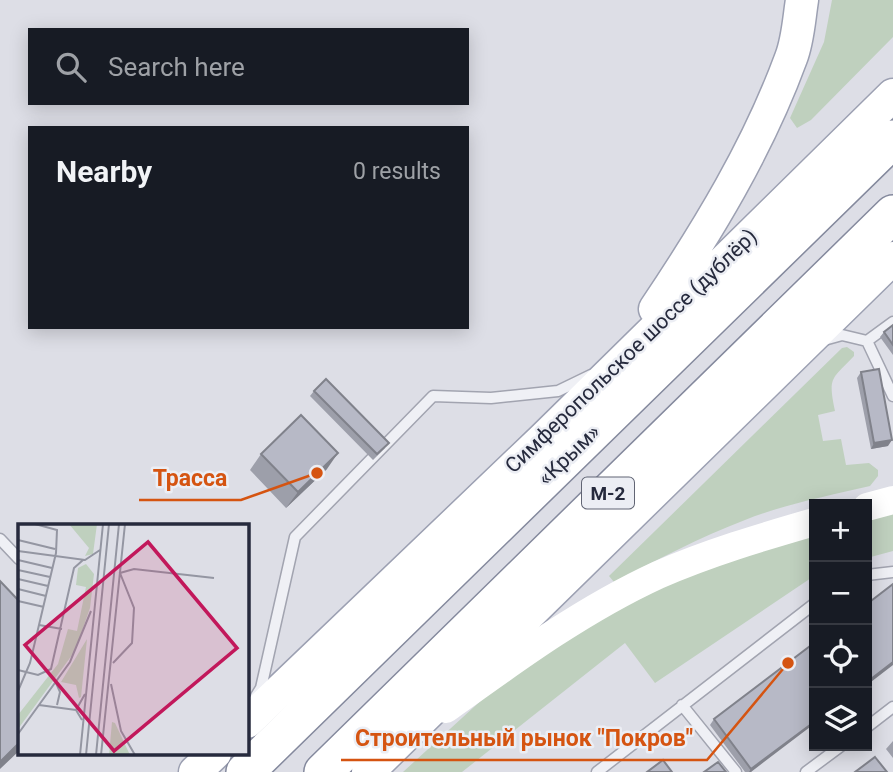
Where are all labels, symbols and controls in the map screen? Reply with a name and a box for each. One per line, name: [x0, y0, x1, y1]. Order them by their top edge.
search box: [28, 28, 469, 105]
icon: search: [52, 48, 90, 86]
text: Search here: [108, 52, 245, 82]
text: Nearby: [56, 154, 152, 189]
text: 0 results: [353, 158, 441, 185]
street label: Симферопольское шоссе (дублёр): [500, 224, 762, 478]
street label: «Крым»: [533, 420, 605, 490]
callout: Трасса: [139, 456, 241, 500]
text: Трасса: [153, 465, 227, 492]
road number: М-2: [582, 478, 634, 508]
map controls: [809, 499, 872, 751]
button: +: [809, 499, 872, 562]
inset map: [18, 524, 248, 754]
button: −: [809, 562, 872, 625]
button: locate: [809, 625, 872, 688]
button: layers: [809, 688, 872, 751]
callout: Строительный рынок "Покров": [341, 716, 707, 760]
text: Строительный рынок "Покров": [355, 725, 693, 752]

